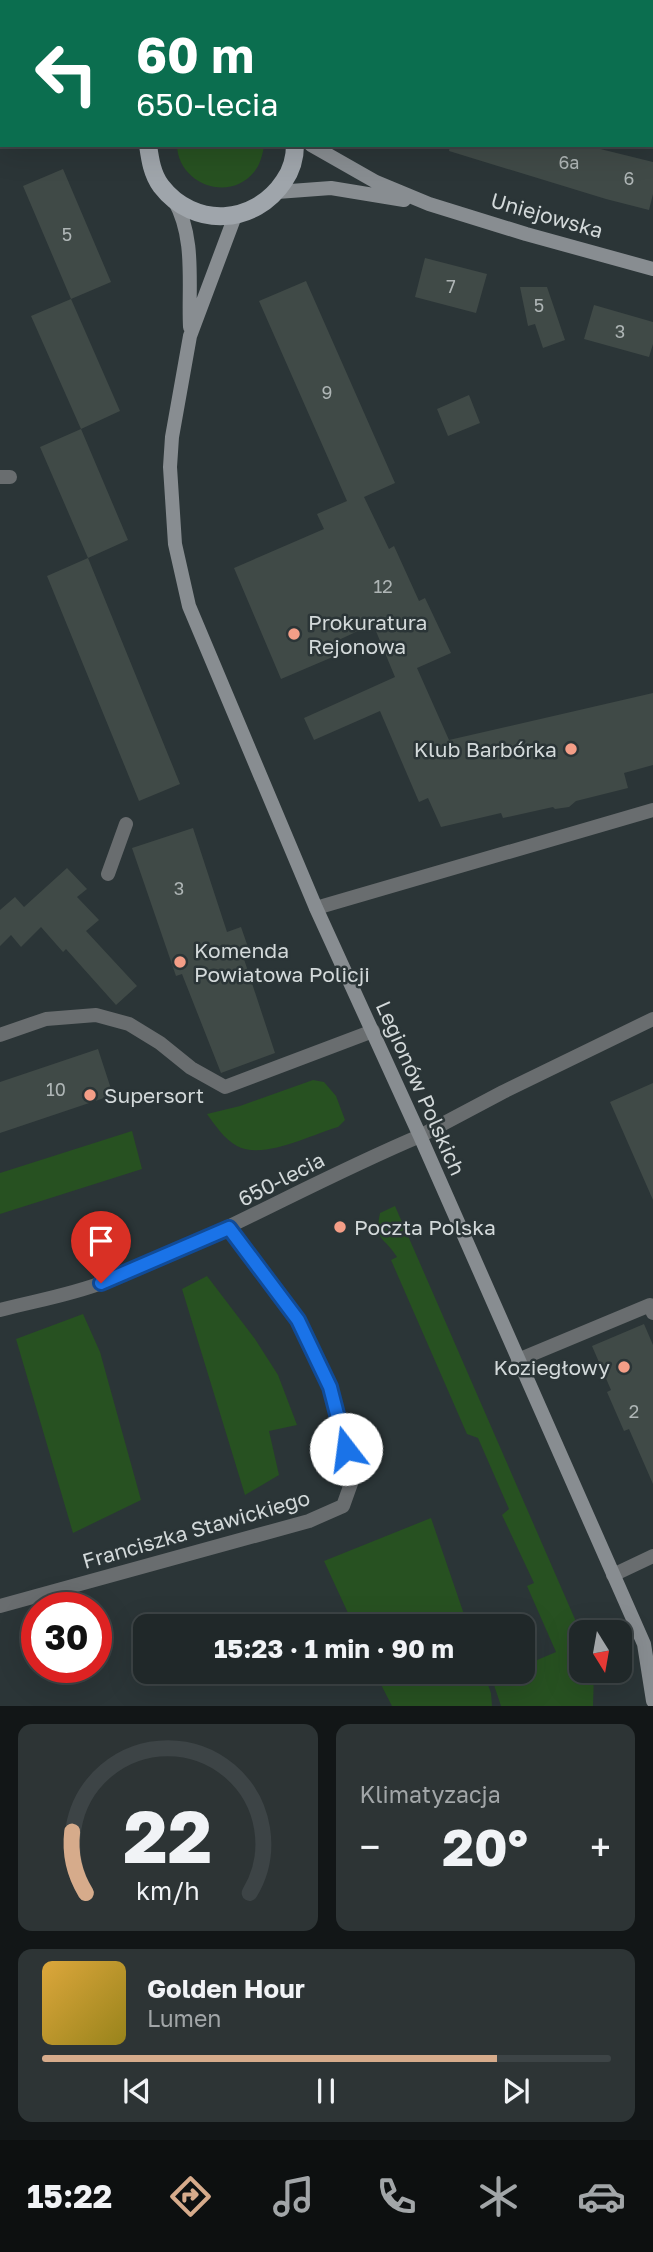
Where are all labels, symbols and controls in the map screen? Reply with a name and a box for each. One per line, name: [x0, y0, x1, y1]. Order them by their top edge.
text: 60 m: [136, 25, 254, 84]
icon: left: [21, 28, 112, 119]
text: 650-lecia: [136, 85, 279, 123]
house number: 6a: [558, 151, 580, 173]
house number: 6: [624, 167, 634, 189]
street label: Uniejowska: [488, 187, 606, 243]
house number: 5: [62, 223, 72, 245]
house number: 7: [446, 275, 456, 297]
house number: 5: [534, 294, 544, 316]
house number: 3: [615, 320, 625, 342]
house number: 9: [322, 381, 332, 403]
house number: 12: [373, 575, 393, 597]
place label: Prokuratura Rejonowa: [308, 609, 428, 659]
marker: Prokuratura Rejonowa: [286, 626, 302, 642]
place label: Klub Barbórka: [414, 736, 557, 762]
marker: Klub Barbórka: [563, 741, 579, 757]
house number: 3: [174, 877, 184, 899]
place label: Komenda Powiatowa Policji: [194, 937, 370, 987]
marker: Komenda Powiatowa Policji: [172, 954, 188, 970]
street label: Legionów Polskich: [371, 997, 471, 1179]
house number: 10: [46, 1078, 66, 1100]
place label: Supersort: [104, 1082, 204, 1108]
marker: Supersort: [82, 1087, 98, 1103]
street label: 650-lecia: [233, 1146, 329, 1212]
pin: [71, 1211, 131, 1283]
place label: Poczta Polska: [354, 1214, 496, 1240]
marker: Poczta Polska: [332, 1219, 348, 1235]
icon: arrive: [82, 1222, 120, 1260]
place label: Koziegłowy: [493, 1354, 610, 1380]
marker: Koziegłowy: [616, 1359, 632, 1375]
house number: 2: [629, 1400, 639, 1422]
position arrow: [309, 1412, 383, 1486]
street label: Franciszka Stawickiego: [79, 1484, 313, 1574]
speed limit sign: 30: [21, 1592, 112, 1683]
north arrow: [569, 1620, 632, 1684]
map controls: [569, 1620, 632, 1683]
text: 15:23 · 1 min · 90 m: [214, 1633, 454, 1664]
text: Klimatyzacja: [360, 1780, 501, 1808]
text: 22: [123, 1793, 212, 1880]
text: 20°: [442, 1815, 528, 1877]
text: −: [360, 1824, 380, 1869]
text: +: [590, 1824, 611, 1869]
text: km/h: [136, 1875, 200, 1906]
text: Golden Hour: [147, 1973, 305, 2004]
text: Lumen: [147, 2004, 221, 2032]
icon: previous: [118, 2072, 156, 2110]
icon: pause: [307, 2072, 345, 2110]
icon: next: [497, 2072, 535, 2110]
icon: directions: [166, 2172, 215, 2221]
icon: music: [269, 2172, 318, 2221]
icon: phone: [372, 2172, 421, 2221]
icon: climate: [474, 2172, 523, 2221]
icon: car: [577, 2172, 626, 2221]
text: 15:22: [27, 2177, 112, 2215]

